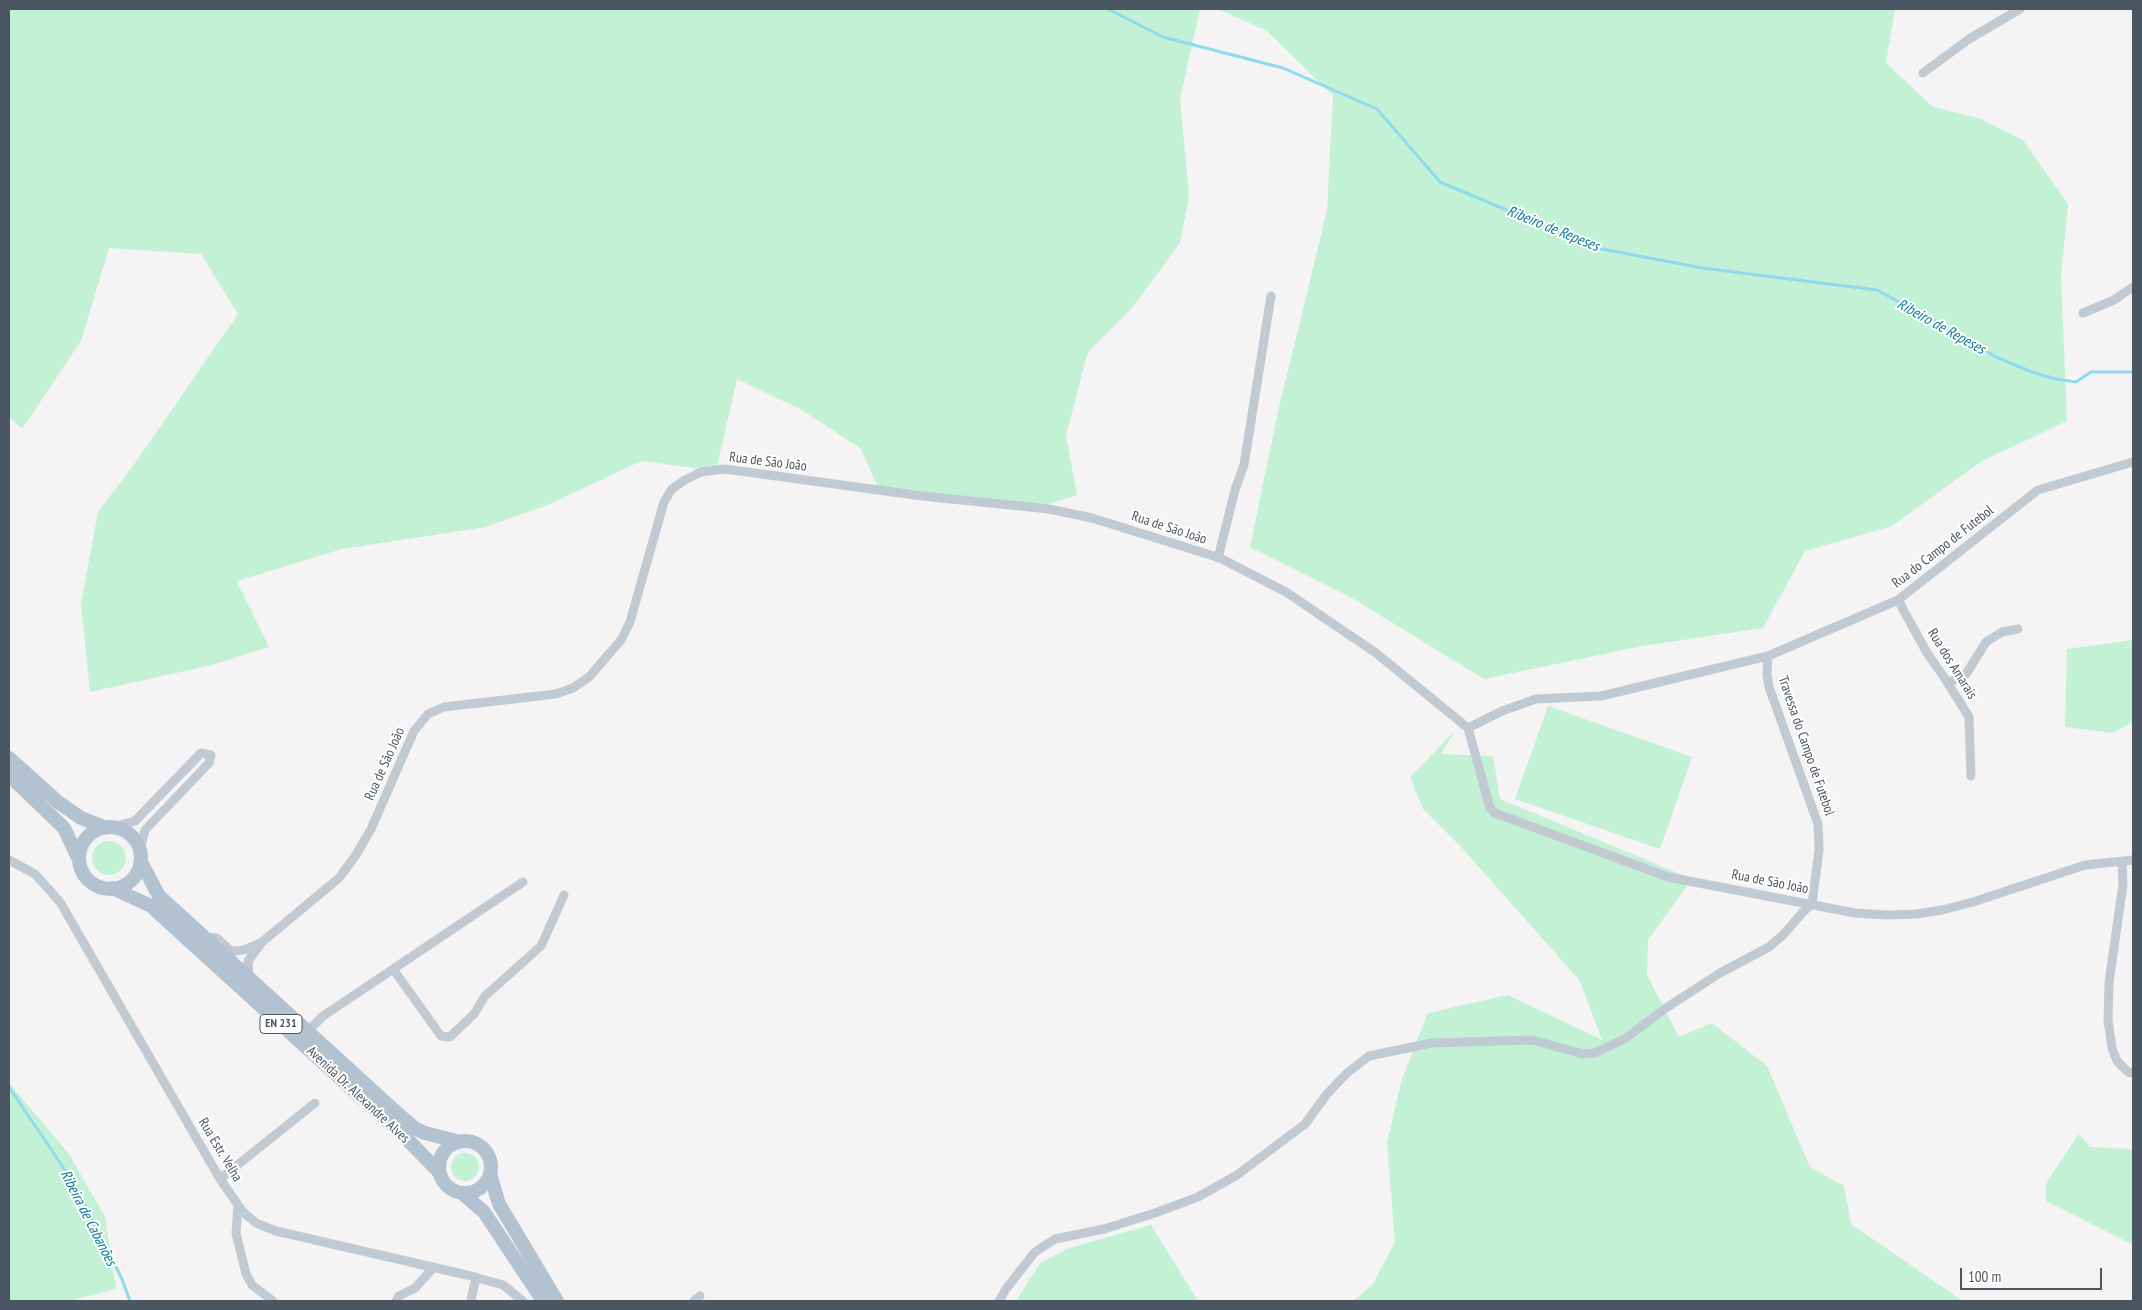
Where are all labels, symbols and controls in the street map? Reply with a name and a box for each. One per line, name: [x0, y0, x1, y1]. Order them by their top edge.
water label: Ribeiro de Repeses: [1504, 202, 1602, 256]
water label: Ribeiro de Repeses: [1894, 295, 1988, 359]
street label: Rua de São João: [728, 449, 808, 475]
street label: Rua do Campo de Futebol: [1889, 502, 1997, 592]
street label: Rua de São João: [1129, 508, 1209, 548]
street label: Rua dos Amarais: [1924, 626, 1980, 702]
street label: Travessa do Campo de Futebol: [1774, 674, 1838, 818]
street label: Rua de São João: [361, 725, 409, 803]
street label: Rua de São João: [1730, 866, 1810, 898]
road number: EN 231: [260, 1014, 302, 1034]
street label: Avenida Dr. Alexandre Alves: [303, 1043, 413, 1147]
street label: Rua Estr. Velha: [194, 1115, 246, 1185]
water label: Ribeira de Cabanões: [56, 1167, 120, 1269]
scale bar: [1962, 1258, 2104, 1290]
text: 100 m: [1968, 1267, 2001, 1286]

